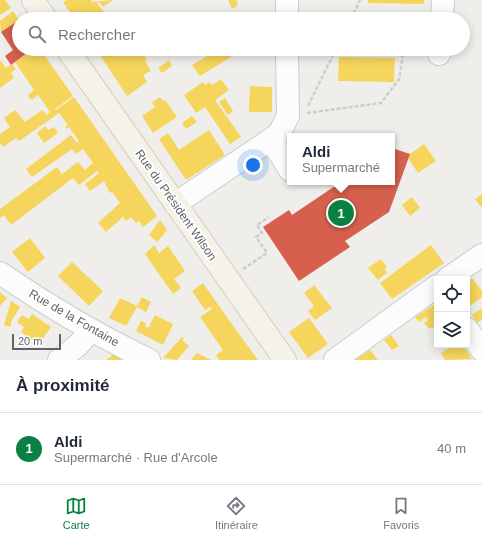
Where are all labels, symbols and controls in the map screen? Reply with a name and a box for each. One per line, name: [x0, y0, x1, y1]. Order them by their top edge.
search box: [12, 12, 470, 56]
icon: search: [26, 23, 48, 45]
text: Rechercher: [58, 26, 136, 43]
popup: [287, 133, 395, 185]
text: Aldi: [302, 143, 330, 160]
street label: Rue du Président Wilson: [132, 147, 220, 263]
your location: [243, 155, 263, 175]
text: Supermarché: [302, 160, 380, 175]
pin: 1: [328, 198, 354, 228]
map controls: [434, 276, 470, 348]
button: locate: [434, 276, 470, 312]
street label: Rue de la Fontaine: [27, 287, 122, 350]
button: layers: [434, 312, 470, 348]
scale bar: [12, 332, 61, 351]
text: 20 m: [18, 335, 42, 347]
text: À proximité: [16, 376, 110, 395]
text: Aldi: [54, 433, 82, 450]
text: 1: [25, 441, 33, 456]
text: 40 m: [437, 441, 466, 456]
text: Supermarché · Rue d'Arcole: [54, 450, 218, 465]
tab: Carte: [63, 495, 90, 531]
tab: Itinéraire: [215, 495, 258, 531]
tab: Favoris: [383, 495, 419, 531]

